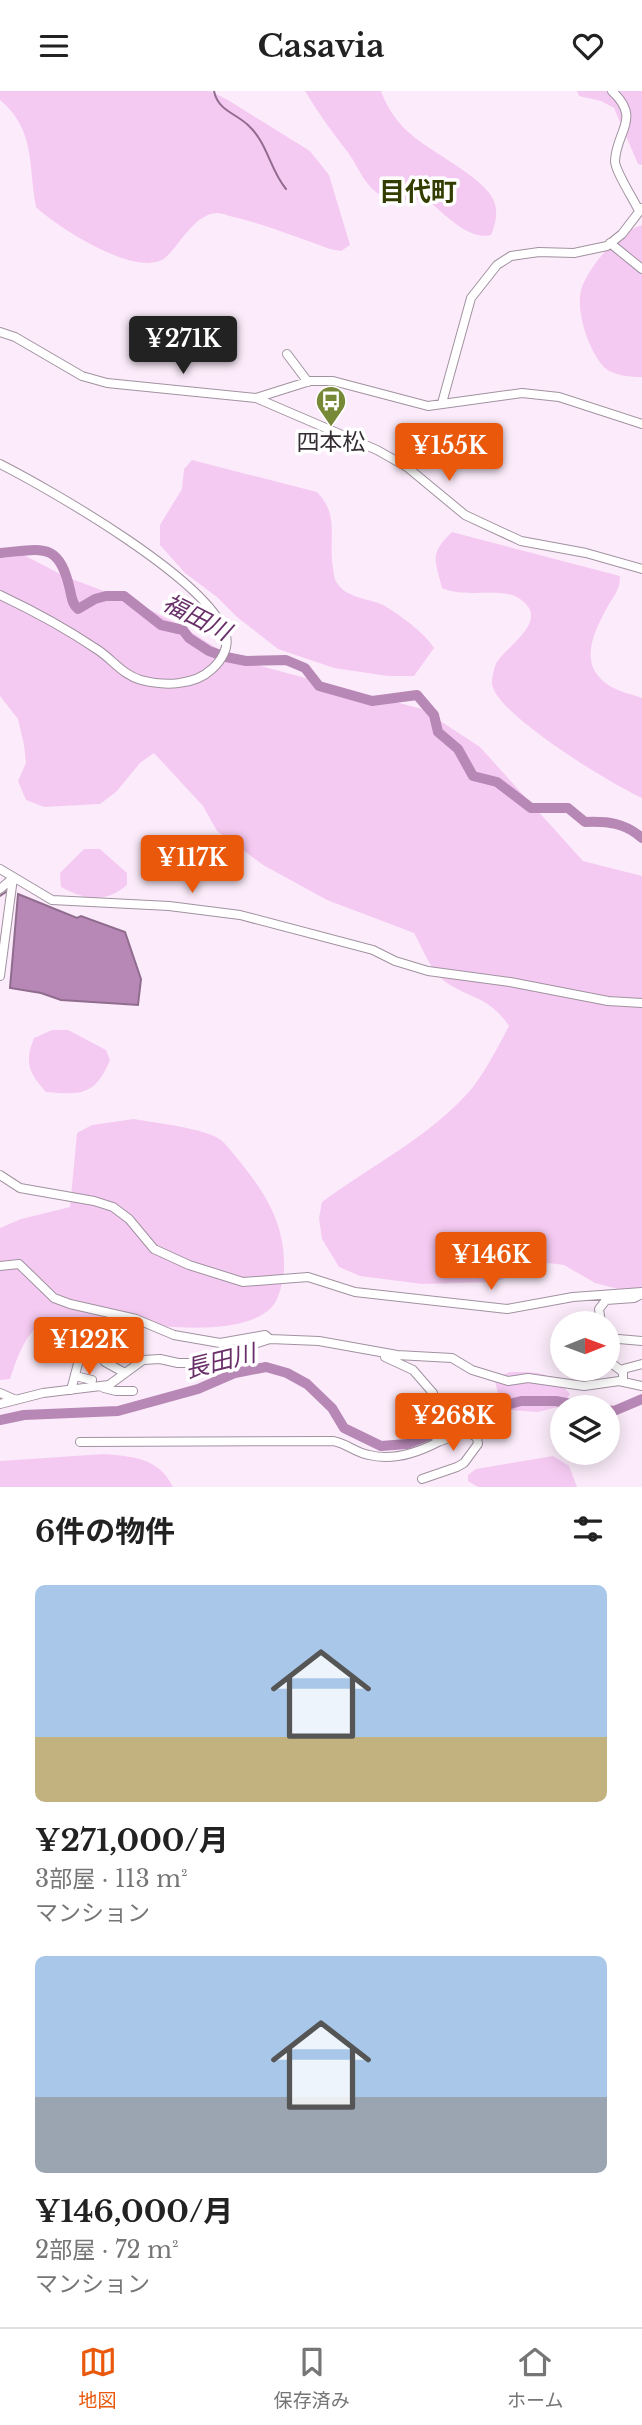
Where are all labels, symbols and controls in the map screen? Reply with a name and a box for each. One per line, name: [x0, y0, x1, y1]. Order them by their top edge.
text: Casavia: [257, 26, 385, 66]
icon: menu: [35, 27, 73, 65]
icon: heart: [569, 27, 607, 65]
district label: 目代町: [379, 176, 457, 208]
pin: ¥271K: [134, 317, 232, 376]
text: ¥271K: [145, 325, 221, 353]
bus stop icon: 四本松: [314, 384, 348, 428]
pin: ¥155K: [400, 423, 498, 483]
place label: 四本松: [297, 428, 366, 456]
text: ¥155K: [411, 432, 487, 460]
water label: 福田川: [158, 588, 238, 648]
pin: ¥117K: [143, 835, 241, 895]
text: ¥117K: [157, 844, 227, 872]
pin: ¥146K: [442, 1233, 540, 1292]
text: ¥146K: [451, 1241, 531, 1269]
north arrow: [550, 1311, 620, 1381]
map controls: [550, 1311, 620, 1465]
pin: ¥122K: [40, 1317, 138, 1377]
text: ¥122K: [50, 1326, 128, 1354]
water label: 長田川: [182, 1337, 261, 1384]
pin: ¥268K: [404, 1393, 502, 1453]
button: layers: [550, 1395, 620, 1465]
text: ¥268K: [411, 1402, 495, 1430]
icon: filters: [569, 1510, 607, 1548]
text: 6件の物件: [35, 1513, 175, 1550]
icon: home: [258, 1631, 384, 1757]
text: ¥271,000/月: [35, 1822, 229, 1859]
text: 3部屋 · 113 m²: [35, 1865, 187, 1893]
text: マンション: [35, 1899, 150, 1927]
icon: home: [258, 2002, 384, 2128]
text: ¥146,000/月: [35, 2193, 233, 2230]
text: 2部屋 · 72 m²: [35, 2236, 178, 2264]
text: マンション: [35, 2270, 150, 2298]
tab: 地図: [79, 2343, 117, 2412]
tab: 保存済み: [274, 2343, 350, 2412]
tab: ホーム: [507, 2343, 563, 2412]

